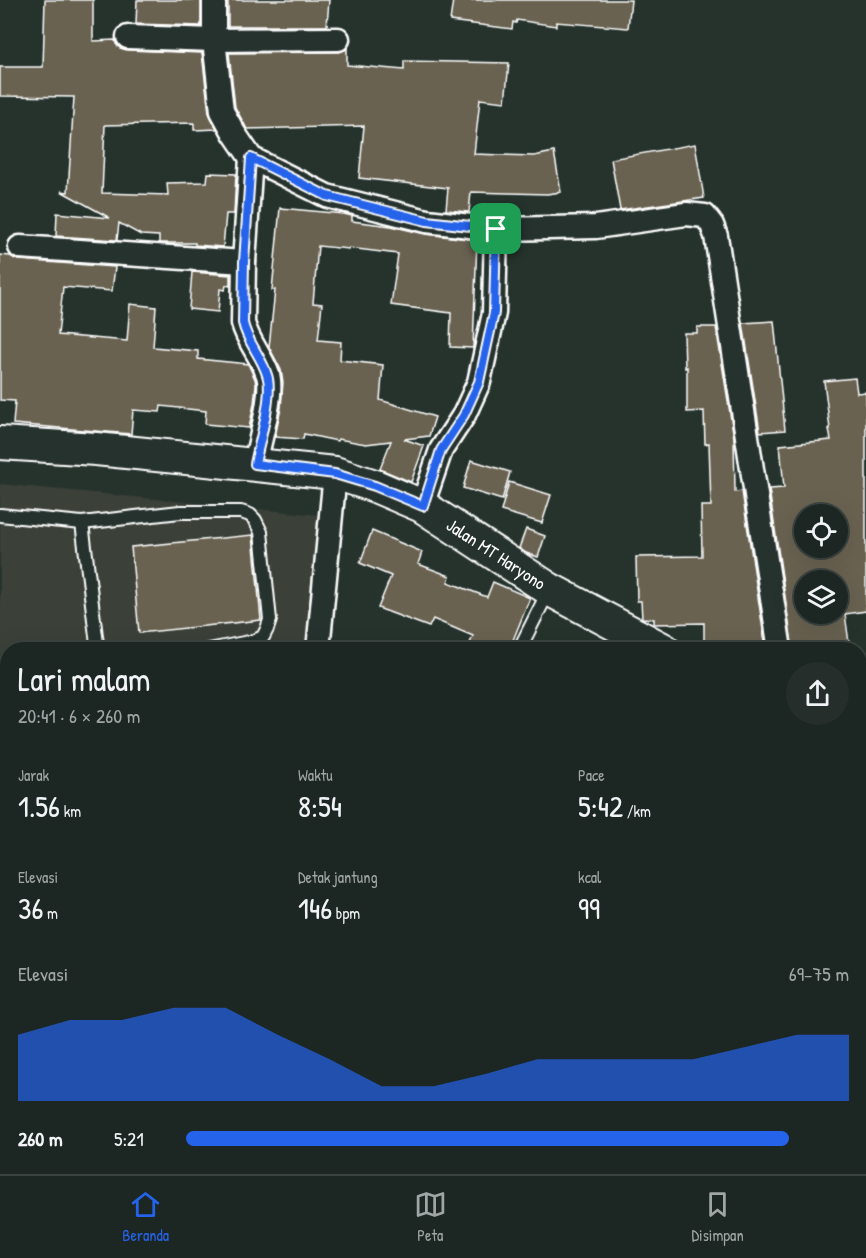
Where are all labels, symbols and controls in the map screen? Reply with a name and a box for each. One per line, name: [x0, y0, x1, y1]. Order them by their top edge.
pin: [470, 203, 521, 254]
icon: arrive: [479, 212, 512, 245]
map controls: [794, 504, 848, 624]
button: locate: [794, 504, 848, 558]
street label: Jalan MT Haryono: [442, 512, 551, 596]
button: layers: [794, 570, 848, 624]
text: Lari malam: [18, 657, 150, 701]
button: share: [786, 662, 849, 725]
text: 20:41 · 6 × 260 m: [18, 702, 140, 729]
text: Jarak: [18, 764, 49, 786]
text: Waktu: [298, 764, 333, 786]
text: Pace: [578, 764, 605, 786]
text: 1.56: [18, 786, 60, 826]
text: 8:54: [298, 786, 342, 826]
text: 5:42: [578, 786, 623, 826]
text: km: [60, 800, 81, 822]
text: /km: [623, 800, 651, 822]
text: Elevasi: [18, 866, 58, 888]
text: Detak jantung: [298, 866, 378, 888]
text: kcal: [578, 866, 601, 888]
text: 36: [18, 888, 43, 928]
text: 146: [298, 888, 332, 928]
text: 99: [578, 888, 600, 928]
text: m: [43, 902, 58, 924]
text: bpm: [332, 902, 360, 924]
text: Elevasi: [18, 960, 68, 987]
text: 69–75 m: [789, 960, 849, 987]
text: 260 m: [18, 1125, 63, 1152]
text: 5:21: [114, 1125, 144, 1152]
tab: Beranda: [122, 1188, 169, 1246]
tab: Peta: [414, 1188, 447, 1246]
tab: Disimpan: [691, 1188, 744, 1246]

